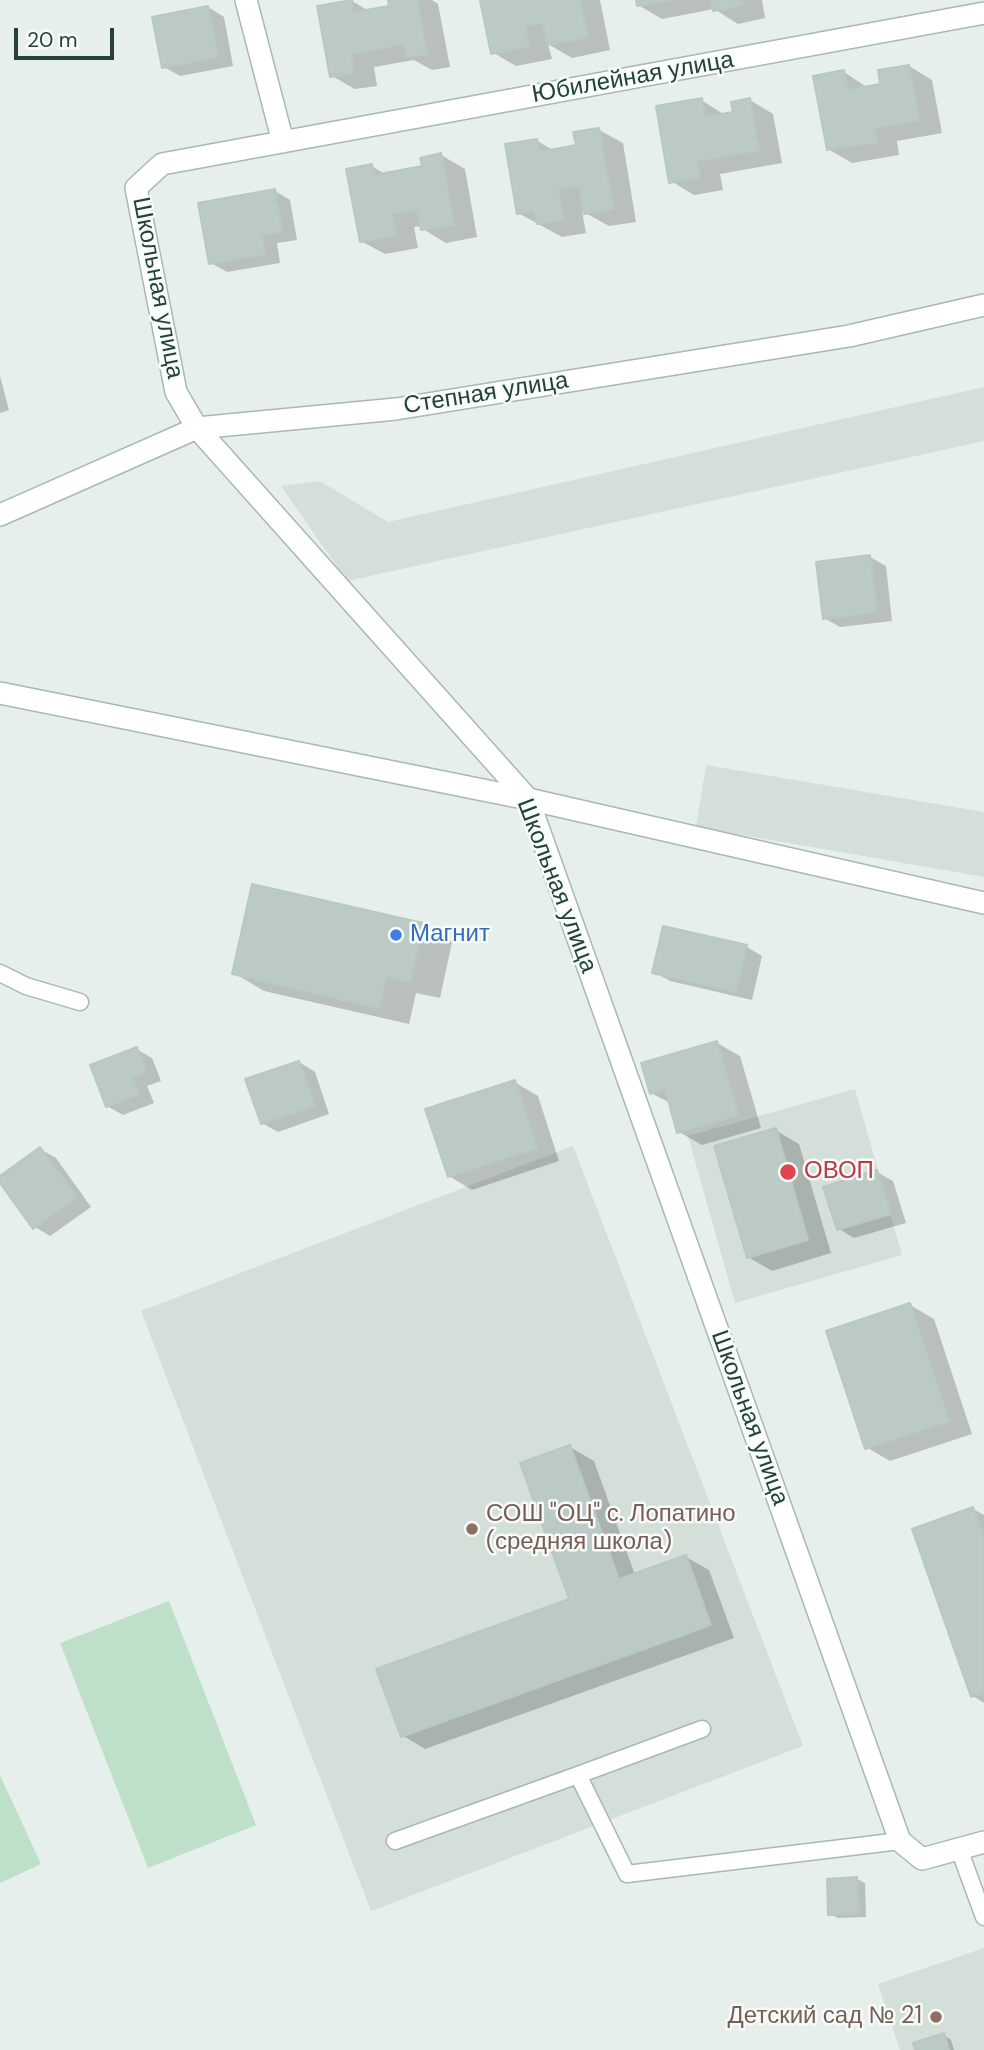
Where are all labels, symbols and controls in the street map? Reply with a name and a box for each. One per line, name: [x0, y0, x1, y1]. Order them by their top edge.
scale bar: [18, 14, 117, 58]
text: 20 m: [27, 26, 78, 54]
street label: Юбилейная улица: [530, 46, 736, 110]
street label: Школьная улица: [125, 195, 189, 381]
street label: Степная улица: [402, 367, 570, 421]
street label: Школьная улица: [510, 795, 602, 977]
place label: Магнит: [410, 921, 490, 949]
marker: Магнит: [388, 927, 404, 943]
place label: ОВОП: [804, 1158, 874, 1186]
marker: ОВОП: [778, 1162, 798, 1182]
street label: Школьная улица: [704, 1327, 794, 1509]
place label: СОШ "ОЦ" с. Лопатино (средняя школа): [486, 1501, 736, 1557]
marker: СОШ "ОЦ" с. Лопатино (средняя школа): [464, 1521, 480, 1537]
place label: Детский сад № 21: [728, 2003, 922, 2031]
marker: Детский сад № 21: [928, 2009, 944, 2025]

